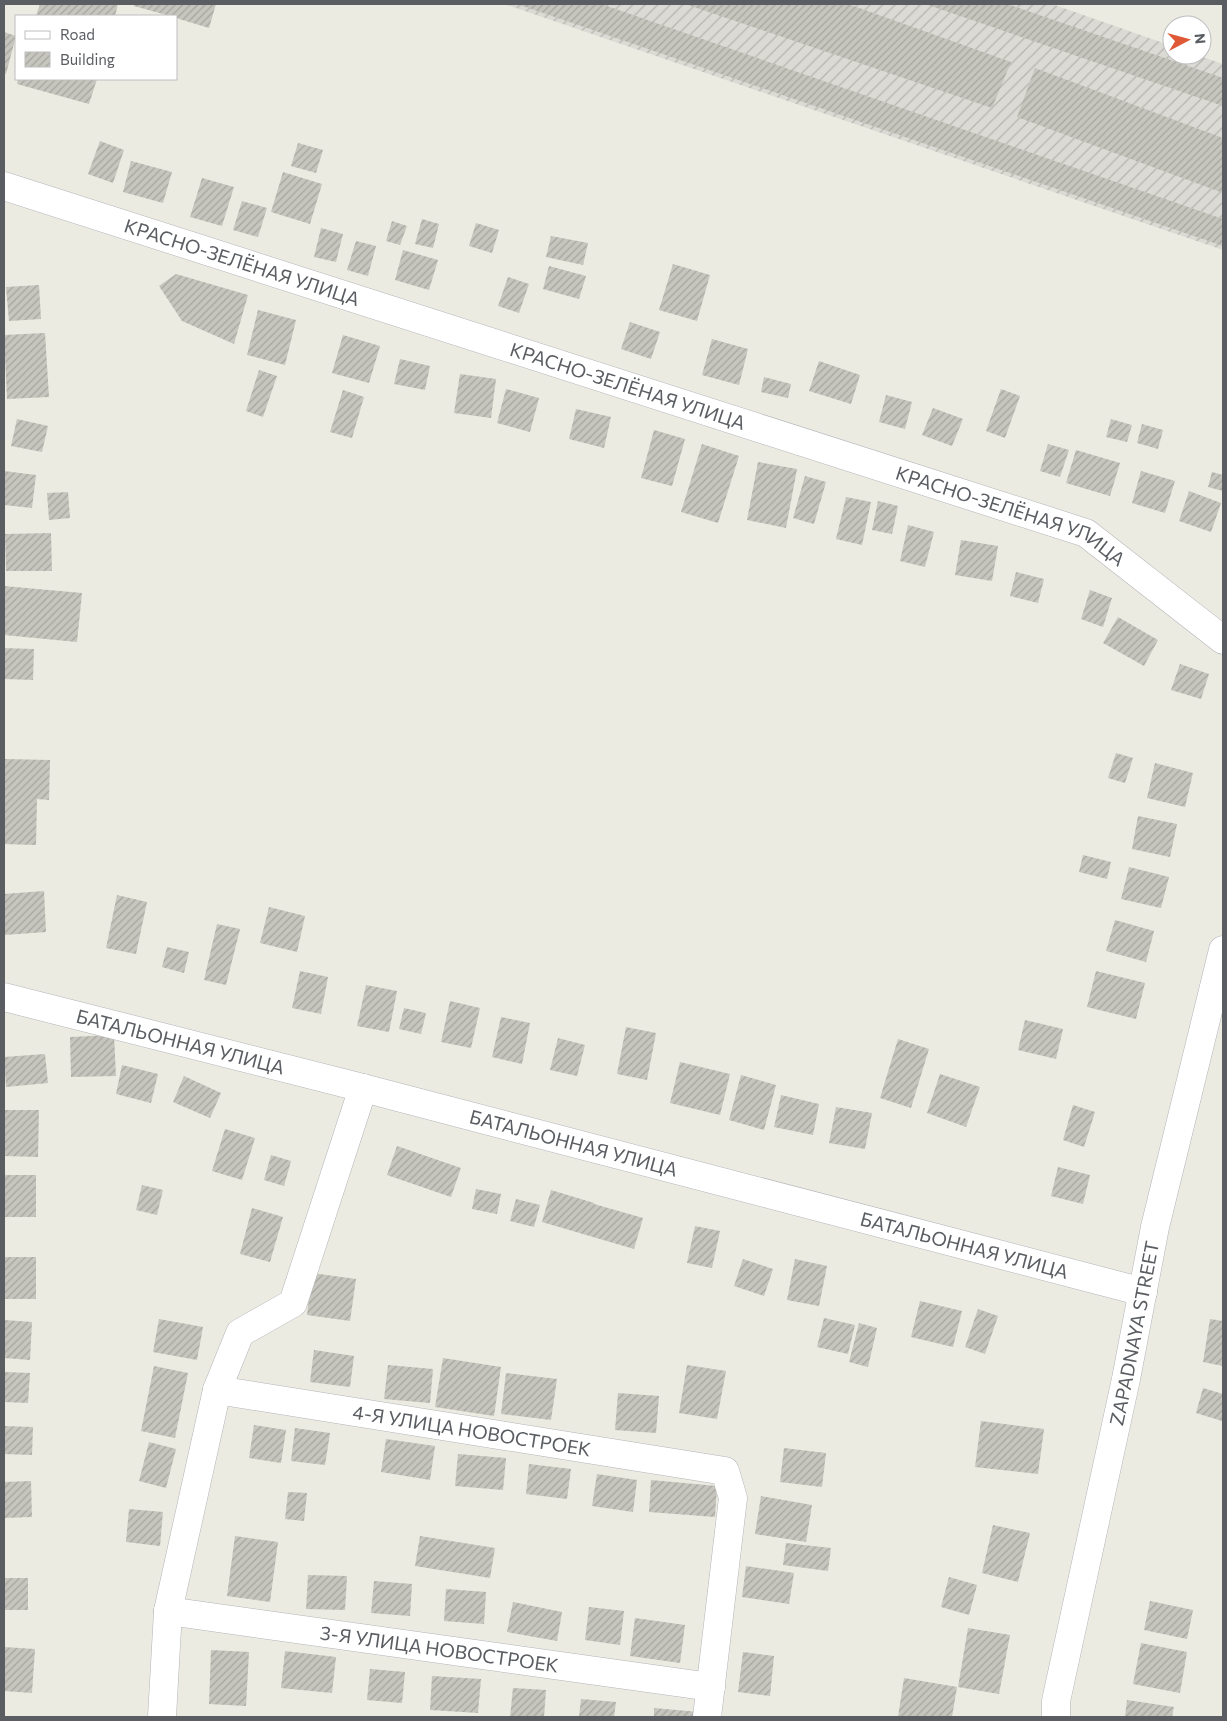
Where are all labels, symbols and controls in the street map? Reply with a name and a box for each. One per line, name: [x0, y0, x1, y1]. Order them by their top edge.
legend: [15, 15, 178, 80]
north arrow: [1162, 15, 1212, 65]
text: Road: [60, 25, 95, 43]
text: N: [1191, 32, 1209, 45]
text: Building: [60, 50, 115, 68]
street label: КРАСНО-ЗЕЛЁНАЯ УЛИЦА: [122, 213, 363, 310]
street label: КРАСНО-ЗЕЛЁНАЯ УЛИЦА: [507, 337, 748, 434]
street label: КРАСНО-ЗЕЛЁНАЯ УЛИЦА: [893, 461, 1130, 570]
street label: БАТАЛЬОННАЯ УЛИЦА: [74, 1004, 287, 1079]
street label: БАТАЛЬОННАЯ УЛИЦА: [467, 1104, 680, 1181]
street label: БАТАЛЬОННАЯ УЛИЦА: [858, 1207, 1071, 1283]
street label: ZAPADNAYA STREET: [1104, 1239, 1163, 1428]
street label: 4-Я УЛИЦА НОВОСТРОЕК: [351, 1400, 593, 1461]
street label: 3-Я УЛИЦА НОВОСТРОЕК: [319, 1620, 560, 1677]

